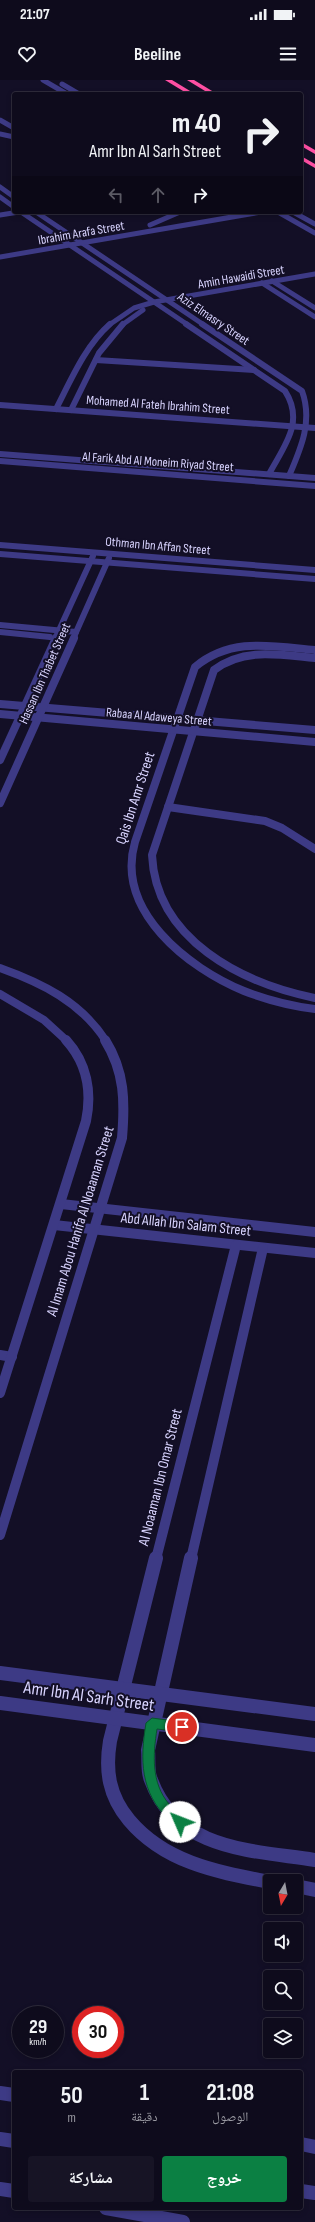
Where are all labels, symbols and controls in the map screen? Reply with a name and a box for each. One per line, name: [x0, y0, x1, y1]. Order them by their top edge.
text: 21:07: [20, 5, 50, 24]
icon: heart: [16, 43, 38, 65]
icon: menu: [277, 43, 299, 65]
text: Beeline: [134, 44, 181, 65]
text: 40 m: [172, 107, 221, 140]
icon: right: [235, 108, 287, 160]
text: Amr Ibn Al Sarh Street: [89, 141, 221, 162]
icon: left: [105, 184, 127, 206]
icon: ahead: [147, 184, 169, 206]
icon: right: [189, 184, 211, 206]
street label: Ibrahim Arafa Street: [37, 218, 126, 248]
street label: Amin Hawaidi Street: [196, 261, 286, 293]
street label: Aziz Elmasry Street: [173, 288, 253, 349]
street label: Mohamed Al Fateh Ibrahim Street: [86, 392, 230, 418]
street label: Al Farik Abd Al Moneim Riyad Street: [81, 449, 234, 475]
street label: Othman Ibn Affan Street: [105, 533, 211, 559]
street label: Hassan Ibn Thabet Street: [15, 620, 74, 726]
street label: Rabaa Al Adaweya Street: [105, 704, 212, 730]
street label: Qais Ibn Amr Street: [112, 749, 160, 847]
street label: Al Imam Abou Hanifa Al Noaaman Street: [42, 1123, 119, 1320]
street label: Abd Allah Ibn Salam Street: [119, 1208, 252, 1241]
street label: Al Noaaman Ibn Omar Street: [134, 1406, 187, 1549]
street label: Amr Ibn Al Sarh Street: [21, 1677, 156, 1716]
pin: [165, 1710, 199, 1744]
icon: arrive: [171, 1716, 193, 1738]
position arrow: [159, 1801, 201, 1843]
north arrow: [263, 1874, 303, 1914]
map controls: [263, 1874, 303, 2058]
button: sound: [263, 1922, 303, 1962]
button: search: [263, 1970, 303, 2010]
speed limit sign: 30: [72, 2006, 124, 2058]
text: 29: [29, 2015, 47, 2039]
button: layers: [263, 2018, 303, 2058]
text: km/h: [29, 2036, 47, 2048]
text: 1: [140, 2078, 149, 2107]
text: 21:08: [206, 2078, 254, 2107]
text: 50: [61, 2081, 83, 2110]
text: دقيقة: [131, 2109, 158, 2125]
text: الوصول: [212, 2109, 248, 2125]
text: m: [67, 2110, 76, 2126]
button: مشاركة: [28, 2156, 154, 2202]
button: خروج: [162, 2156, 287, 2202]

